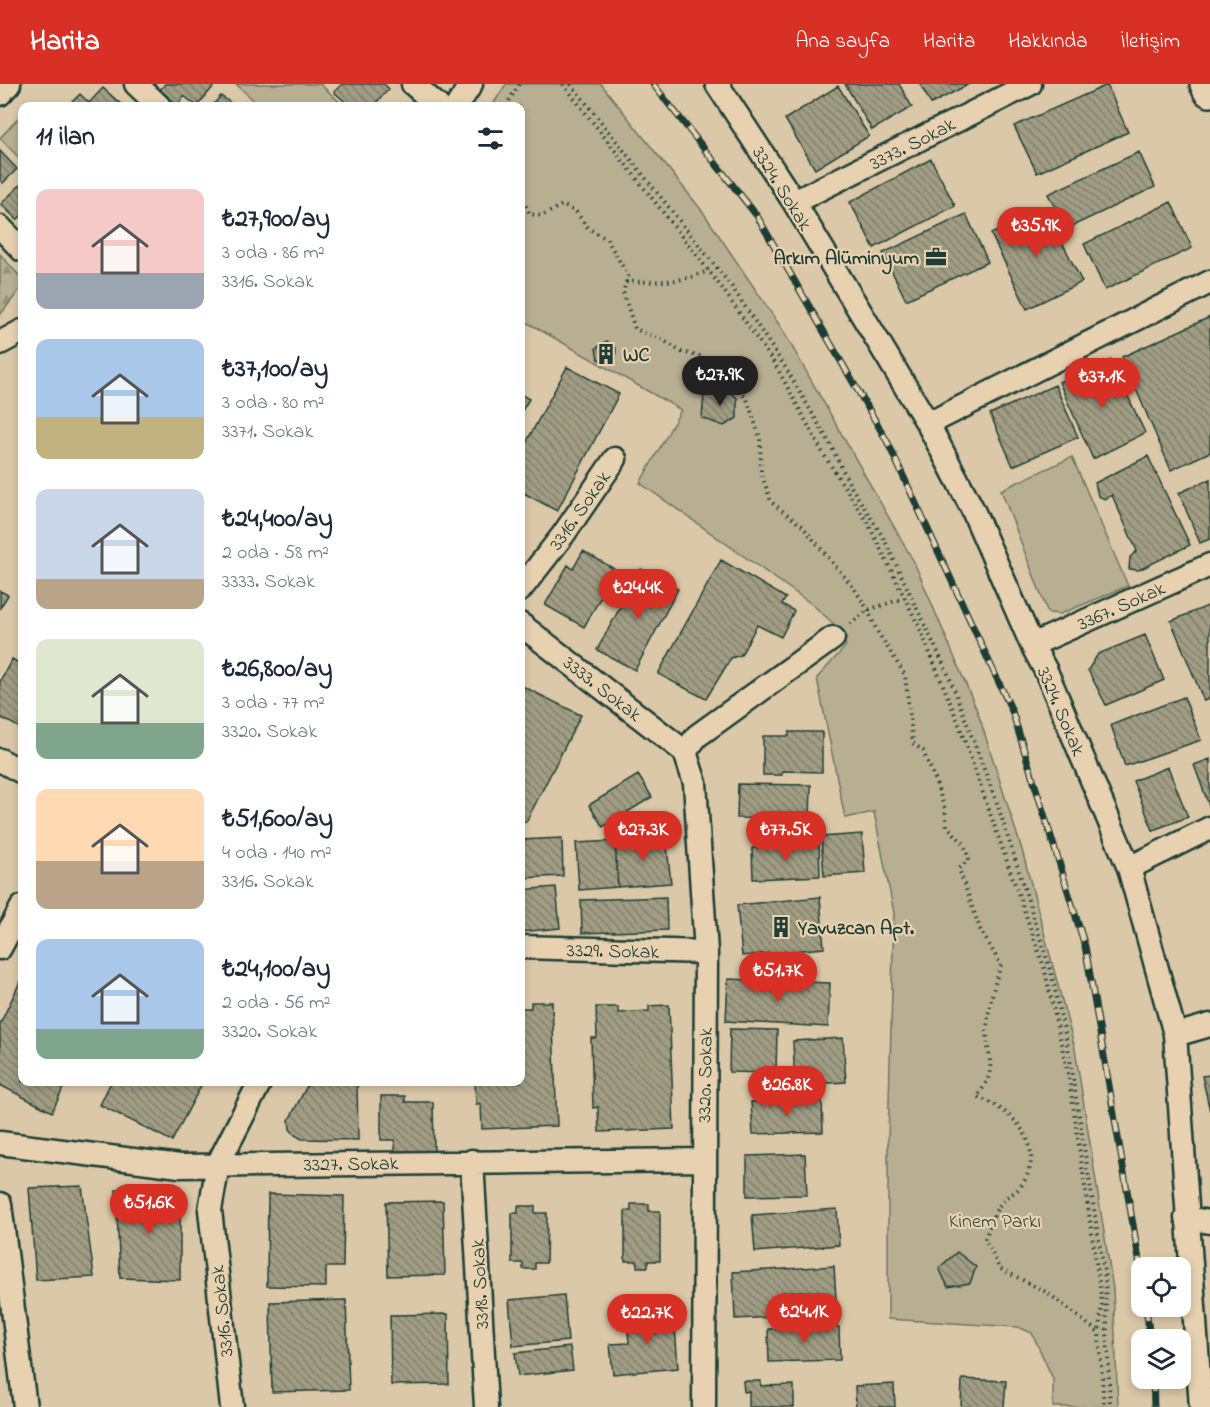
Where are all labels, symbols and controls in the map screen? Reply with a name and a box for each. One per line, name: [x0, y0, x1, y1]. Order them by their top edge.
text: Harita: [30, 22, 100, 63]
text: Ana sayfa: [795, 27, 890, 57]
text: Harita: [923, 27, 975, 57]
text: Hakkında: [1008, 27, 1088, 57]
text: İletişim: [1121, 27, 1180, 57]
street label: 3373. Sokak: [865, 111, 961, 179]
text: 11 ilan: [36, 119, 95, 157]
icon: filters: [474, 122, 507, 155]
street label: 3324. Sokak: [743, 141, 818, 237]
text: ₺27,900/ay: [222, 201, 330, 239]
pin: ₺35.9K: [987, 207, 1085, 258]
text: ₺35.9K: [1011, 212, 1061, 241]
icon: home: [84, 213, 156, 285]
text: 3 oda · 86 m²: [222, 239, 325, 268]
place label: Arkım Alüminyum: [774, 245, 919, 275]
office icon: Arkım Alüminyum: [924, 245, 948, 269]
text: 3316. Sokak: [222, 268, 314, 297]
building icon: WC: [594, 342, 618, 366]
place label: WC: [623, 342, 650, 371]
text: ₺37,100/ay: [222, 351, 328, 389]
pin: ₺27.9K: [671, 356, 769, 407]
pin: ₺37.1K: [1053, 358, 1151, 409]
text: ₺27.9K: [696, 361, 744, 390]
icon: home: [84, 363, 156, 435]
text: ₺37.1K: [1079, 363, 1125, 392]
text: 3 oda · 80 m²: [222, 389, 325, 418]
text: 3371. Sokak: [222, 418, 313, 447]
street label: 3316. Sokak: [543, 465, 619, 557]
text: ₺24,400/ay: [222, 501, 333, 539]
icon: home: [84, 513, 156, 585]
text: 2 oda · 58 m²: [222, 539, 329, 568]
text: 3333. Sokak: [222, 568, 315, 597]
pin: ₺24.4K: [589, 569, 687, 620]
text: ₺24.4K: [613, 574, 663, 603]
street label: 3367. Sokak: [1073, 575, 1171, 640]
street label: 3333. Sokak: [556, 650, 647, 730]
text: ₺26,800/ay: [222, 651, 333, 689]
icon: home: [84, 663, 156, 735]
street label: 3324. Sokak: [1028, 663, 1092, 761]
text: 3 oda · 77 m²: [222, 689, 325, 718]
text: 3320. Sokak: [222, 718, 317, 747]
text: ₺51,600/ay: [222, 801, 333, 839]
pin: ₺27.3K: [594, 811, 692, 862]
pin: ₺77.5K: [737, 811, 835, 862]
icon: home: [84, 813, 156, 885]
text: ₺27.3K: [618, 816, 668, 845]
text: ₺77.5K: [760, 816, 812, 845]
text: 4 oda · 140 m²: [222, 839, 332, 868]
text: 3316. Sokak: [222, 868, 314, 897]
building icon: Yavuzcan Apt.: [769, 915, 793, 939]
place label: Yavuzcan Apt.: [797, 915, 914, 944]
street label: 3329. Sokak: [566, 937, 660, 968]
text: ₺24,100/ay: [222, 951, 330, 989]
pin: ₺51.7K: [729, 952, 827, 1003]
text: ₺51.7K: [753, 957, 803, 986]
icon: home: [84, 963, 156, 1035]
text: 2 oda · 56 m²: [222, 989, 330, 1018]
text: 3320. Sokak: [222, 1018, 317, 1047]
street label: 3320. Sokak: [691, 1027, 722, 1123]
pin: ₺26.8K: [738, 1066, 836, 1117]
text: ₺26.8K: [762, 1071, 812, 1100]
street label: 3327. Sokak: [303, 1150, 399, 1181]
pin: ₺51.6K: [100, 1184, 198, 1235]
text: ₺51.6K: [124, 1189, 174, 1218]
park label: Kinem Parkı: [949, 1208, 1041, 1237]
street label: 3318. Sokak: [465, 1238, 498, 1330]
map controls: [1131, 1257, 1191, 1389]
button: locate: [1131, 1257, 1191, 1317]
street label: 3316. Sokak: [204, 1263, 243, 1358]
pin: ₺24.1K: [755, 1293, 853, 1344]
pin: ₺22.7K: [598, 1294, 696, 1345]
text: ₺24.1K: [780, 1298, 828, 1327]
text: ₺22.7K: [621, 1299, 673, 1328]
button: layers: [1131, 1329, 1191, 1389]

